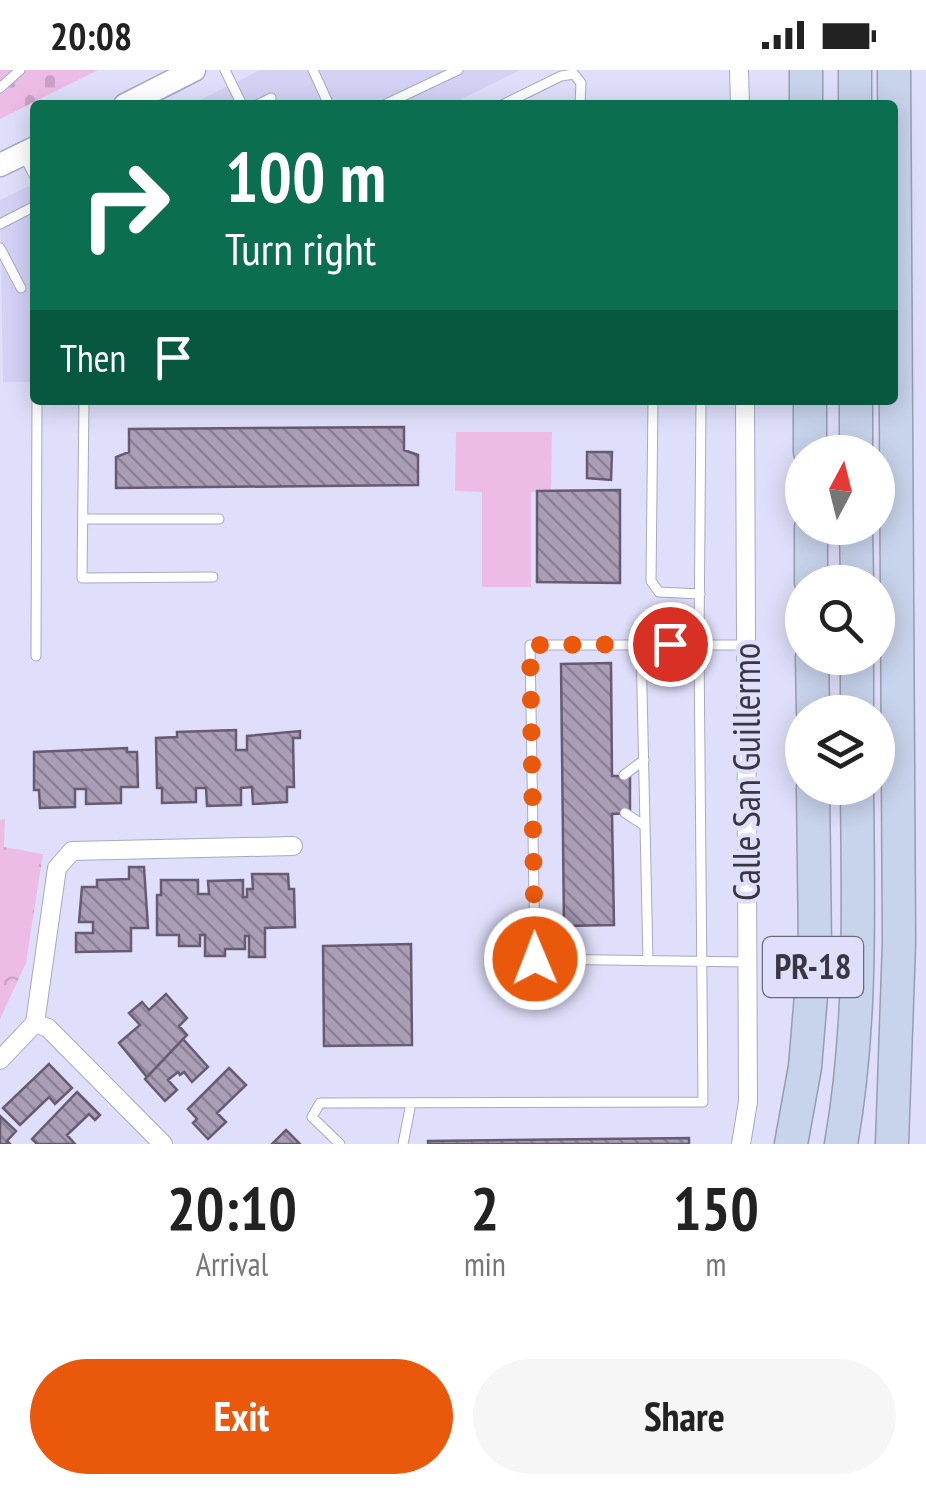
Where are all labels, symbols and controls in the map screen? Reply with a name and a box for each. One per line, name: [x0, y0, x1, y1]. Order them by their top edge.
text: 20:08: [50, 11, 132, 60]
text: 100 m: [225, 131, 386, 221]
icon: right: [60, 140, 190, 270]
text: Turn right: [225, 219, 376, 277]
icon: arrive: [146, 330, 201, 385]
text: Then: [60, 333, 126, 382]
north arrow: [785, 435, 895, 545]
map controls: [785, 435, 895, 805]
button: search: [785, 565, 895, 675]
pin: [628, 602, 713, 687]
icon: arrive: [643, 617, 698, 672]
street label: Calle San Guillermo: [721, 643, 770, 901]
button: layers: [785, 695, 895, 805]
position arrow: [483, 907, 587, 1011]
road number: PR-18: [763, 937, 863, 997]
text: 20:10: [167, 1169, 297, 1247]
text: 2: [471, 1169, 499, 1247]
text: 150: [673, 1169, 759, 1247]
text: Arrival: [196, 1243, 268, 1285]
text: min: [464, 1243, 506, 1285]
text: m: [705, 1243, 726, 1285]
button: Exit: [30, 1359, 453, 1474]
button: Share: [473, 1359, 896, 1474]

